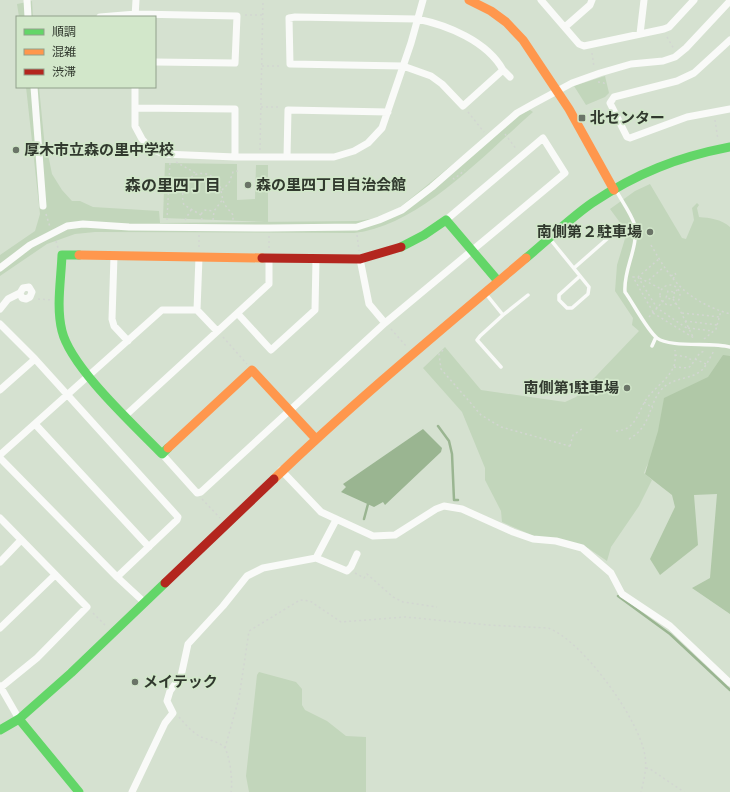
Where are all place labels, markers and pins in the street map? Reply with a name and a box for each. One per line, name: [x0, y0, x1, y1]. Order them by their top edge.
place label: 北センター: [590, 109, 665, 127]
marker: 北センター: [577, 113, 587, 123]
place label: 厚木市立森の里中学校: [24, 141, 174, 159]
marker: 厚木市立森の里中学校: [11, 145, 21, 155]
place label: 森の里四丁目自治会館: [256, 176, 406, 194]
marker: 森の里四丁目自治会館: [243, 180, 253, 190]
place label: 南側第２駐車場: [537, 223, 642, 241]
marker: 南側第２駐車場: [645, 227, 655, 237]
place label: 南側第1駐車場: [524, 379, 619, 397]
marker: 南側第1駐車場: [622, 383, 632, 393]
place label: メイテック: [143, 673, 218, 691]
marker: メイテック: [130, 677, 140, 687]

